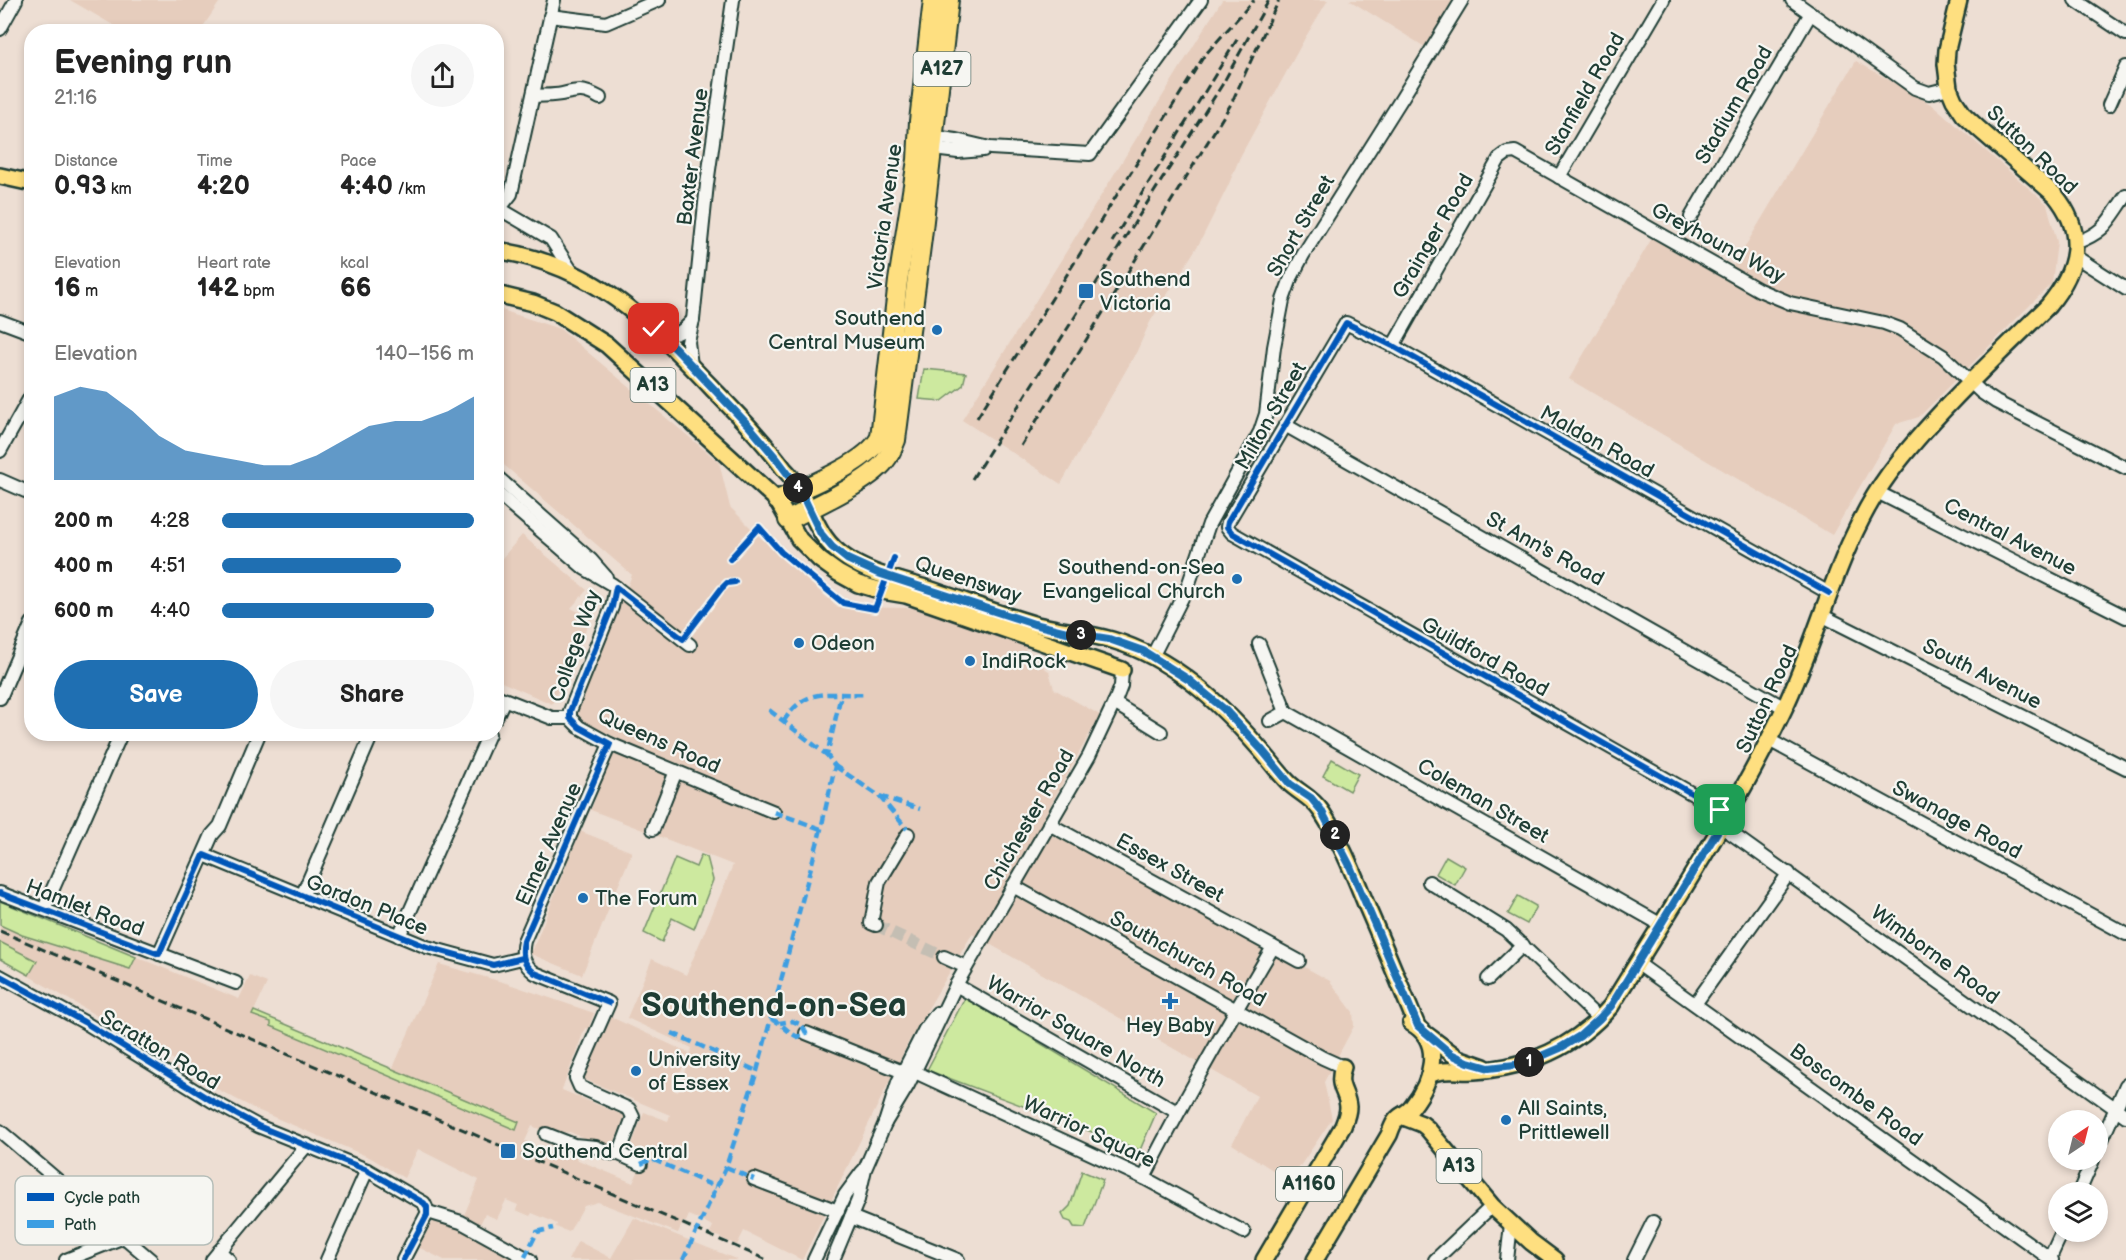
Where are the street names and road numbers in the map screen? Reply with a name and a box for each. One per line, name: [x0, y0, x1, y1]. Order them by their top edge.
street label: Stanfield Road: [1540, 28, 1630, 160]
street label: Stadium Road: [1690, 41, 1778, 169]
road number: A127: [914, 52, 970, 86]
street label: Baxter Avenue: [672, 87, 714, 227]
street label: Sutton Road: [1981, 100, 2083, 200]
street label: Victoria Avenue: [862, 142, 908, 292]
street label: Grainger Road: [1387, 169, 1479, 303]
street label: Short Street: [1262, 170, 1340, 281]
street label: Greyhound Way: [1647, 197, 1790, 289]
street label: Milton Street: [1230, 357, 1312, 474]
road number: A13: [630, 368, 676, 402]
street label: Maldon Road: [1535, 400, 1659, 484]
street label: Central Avenue: [1939, 493, 2081, 581]
street label: St Ann's Road: [1482, 506, 1608, 592]
street label: Queensway: [912, 551, 1025, 609]
street label: College Way: [544, 586, 606, 706]
street label: Guildford Road: [1417, 612, 1553, 702]
street label: South Avenue: [1918, 633, 2046, 715]
street label: Sutton Road: [1731, 641, 1803, 757]
street label: Queens Road: [594, 703, 724, 779]
street label: Chichester Road: [978, 745, 1080, 895]
street label: Coleman Street: [1413, 753, 1554, 849]
street label: Swanage Road: [1888, 775, 2026, 865]
street label: Elmer Avenue: [511, 779, 587, 909]
street label: Essex Street: [1112, 828, 1229, 908]
street label: Gordon Place: [302, 869, 432, 941]
street label: Hamlet Road: [22, 874, 148, 942]
street label: Wimborne Road: [1866, 900, 2004, 1010]
street label: Southchurch Road: [1105, 906, 1271, 1012]
street label: Warrior Square North: [982, 971, 1170, 1093]
street label: Scratton Road: [96, 1004, 224, 1096]
street label: Boscombe Road: [1785, 1038, 1927, 1152]
street label: Warrior Square: [1019, 1090, 1159, 1174]
road number: A13: [1436, 1149, 1482, 1183]
road number: A1160: [1276, 1167, 1342, 1201]

